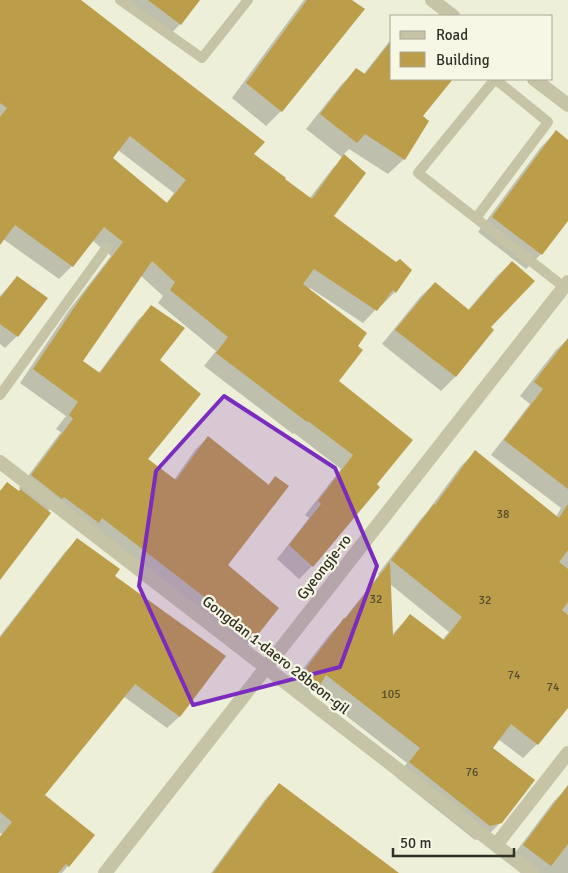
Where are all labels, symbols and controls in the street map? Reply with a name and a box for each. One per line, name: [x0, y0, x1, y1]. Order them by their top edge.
legend: [390, 15, 553, 80]
text: Road: [436, 26, 468, 44]
text: Building: [436, 51, 490, 69]
house number: 38: [497, 507, 509, 522]
street label: Gyeongje-ro: [293, 531, 355, 603]
street label: Gongdan 1-daero 28beon-gil: [199, 592, 353, 718]
house number: 32: [370, 592, 382, 607]
house number: 32: [479, 593, 491, 608]
house number: 74: [508, 668, 521, 683]
house number: 74: [547, 680, 560, 695]
house number: 105: [381, 687, 401, 702]
house number: 76: [466, 765, 478, 780]
scale bar: [393, 826, 514, 858]
text: 50 m: [400, 834, 431, 852]

